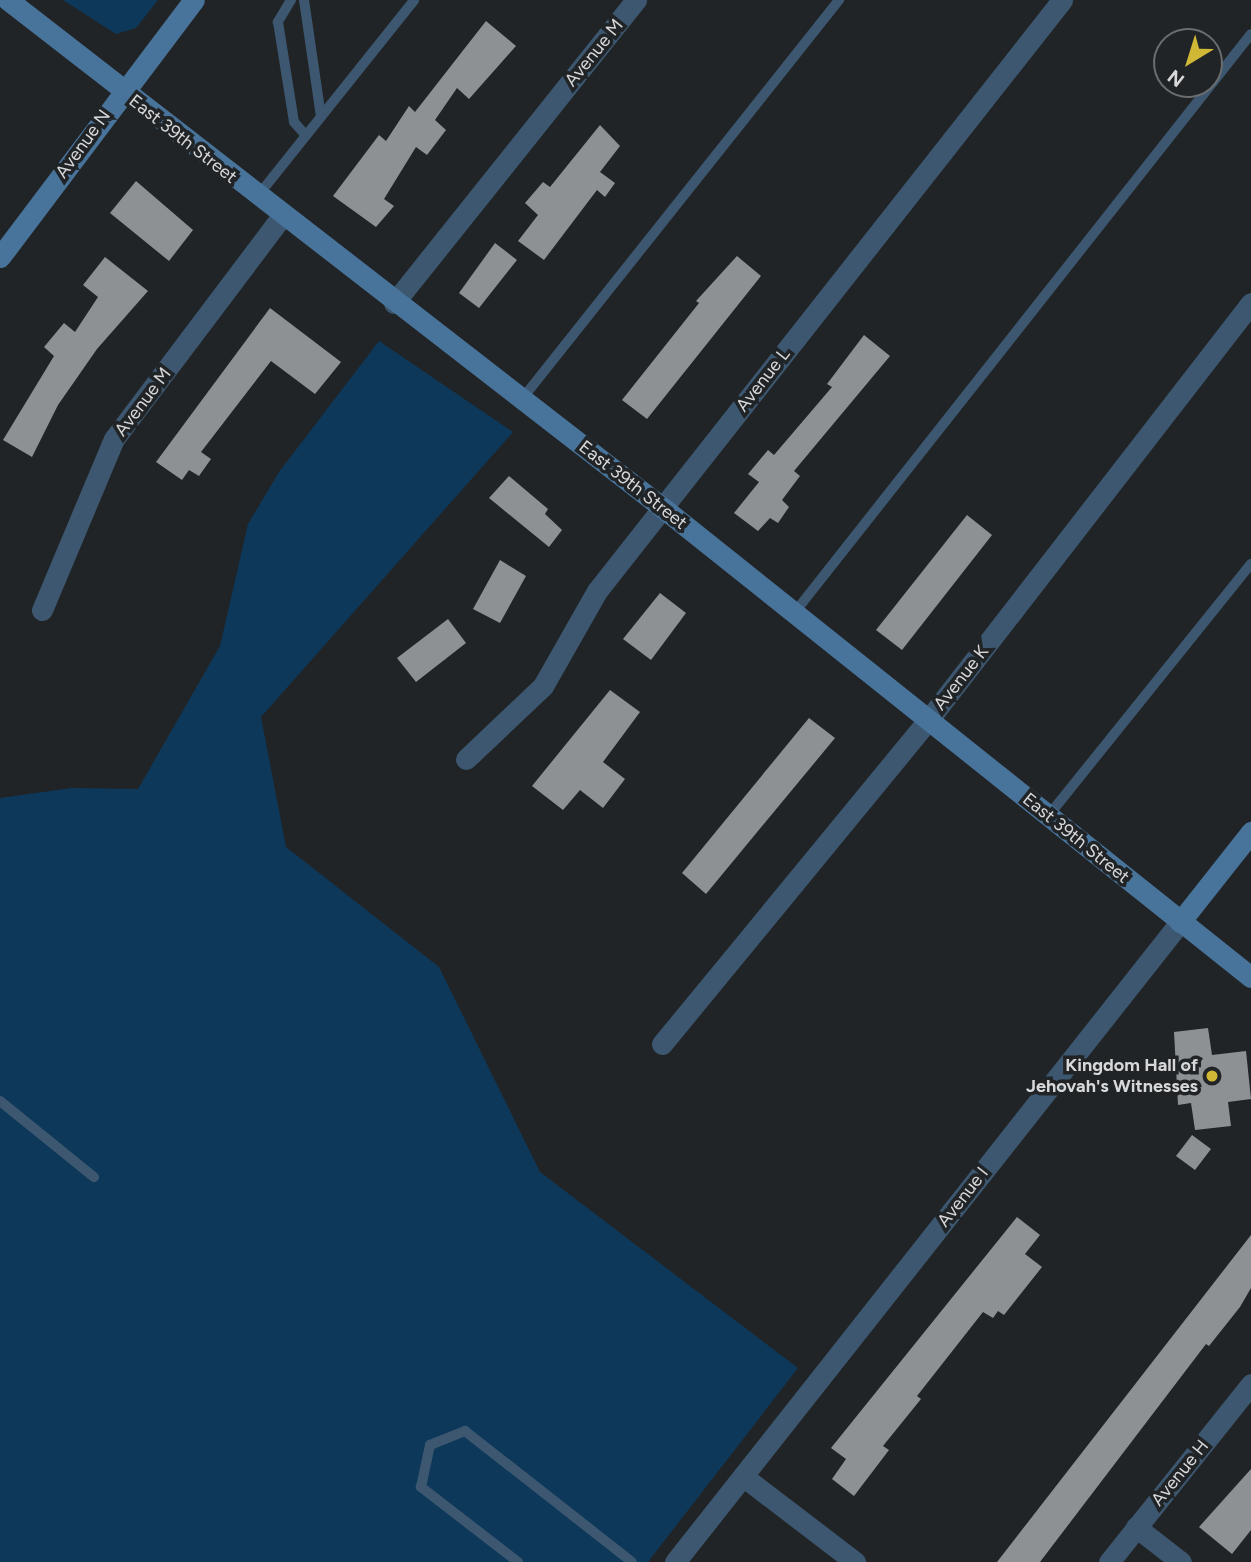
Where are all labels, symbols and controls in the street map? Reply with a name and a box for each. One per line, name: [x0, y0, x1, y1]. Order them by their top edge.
street label: Avenue M: [560, 15, 628, 91]
north arrow: [1153, 28, 1223, 98]
text: N: [1163, 65, 1189, 92]
street label: East 39th Street: [125, 90, 241, 188]
street label: Avenue N: [51, 106, 115, 182]
street label: Avenue L: [732, 344, 794, 416]
street label: Avenue M: [110, 363, 176, 441]
street label: East 39th Street: [575, 436, 691, 534]
street label: Avenue K: [929, 641, 993, 715]
street label: East 39th Street: [1018, 788, 1134, 888]
place label: Kingdom Hall of Jehovah's Witnesses: [1026, 1055, 1198, 1098]
marker: Kingdom Hall of Jehovah's Witnesses: [1204, 1068, 1220, 1084]
street label: Avenue I: [933, 1163, 993, 1231]
street label: Avenue H: [1147, 1436, 1213, 1510]

